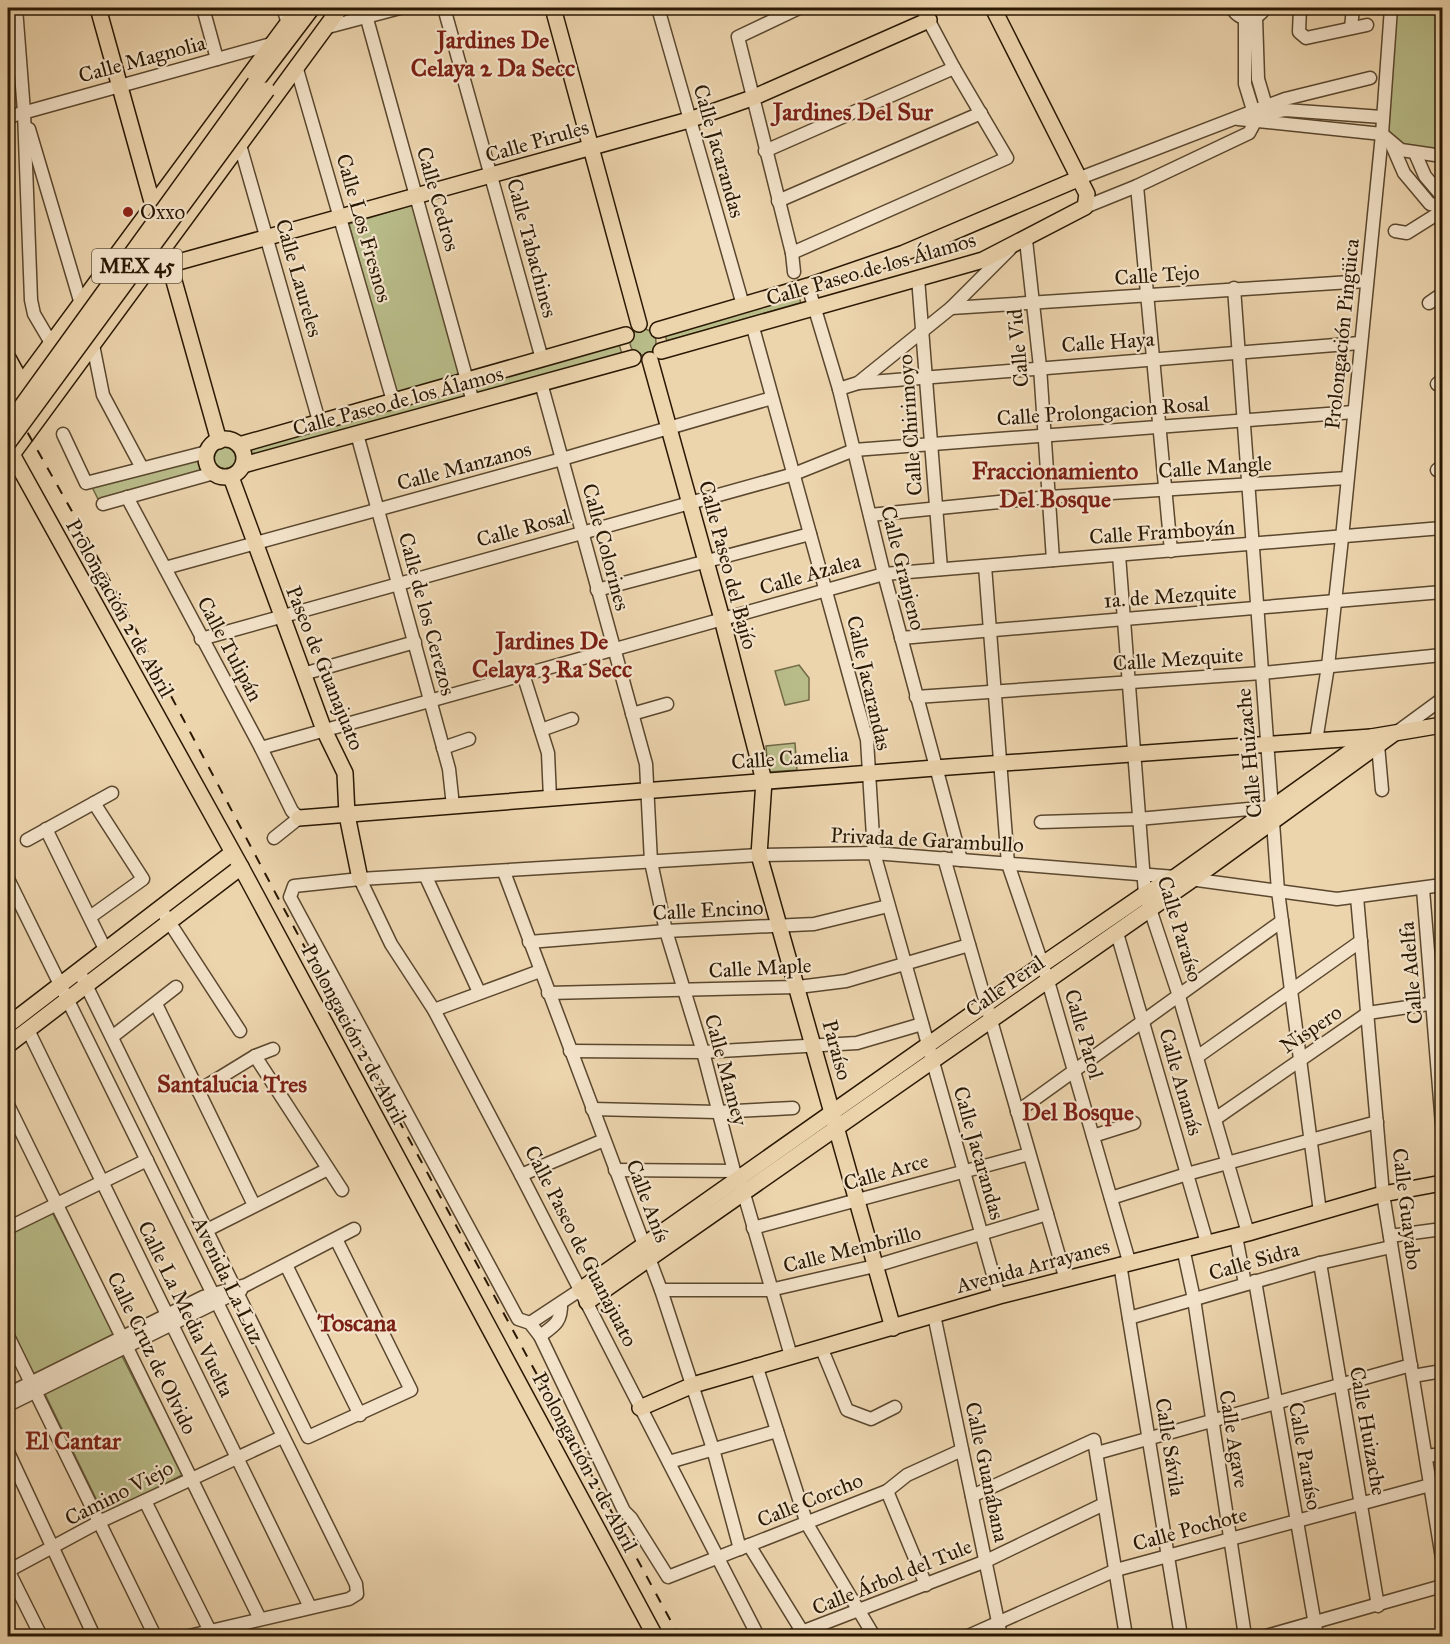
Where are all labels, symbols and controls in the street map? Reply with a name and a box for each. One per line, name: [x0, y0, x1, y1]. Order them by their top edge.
district label: Jardines De Celaya 2 Da Secc: [411, 25, 575, 83]
street label: Calle Magnolia: [76, 30, 208, 88]
street label: Calle Jacarandas: [688, 81, 750, 221]
district label: Jardines Del Sur: [770, 97, 934, 127]
street label: Calle Pirules: [482, 114, 592, 168]
street label: Calle Cedros: [411, 144, 465, 254]
street label: Calle Los Fresnos: [330, 151, 398, 305]
street label: Calle Tabachines: [501, 176, 563, 320]
place label: Oxxo: [140, 199, 185, 225]
marker: Oxxo: [121, 205, 135, 219]
street label: Calle Laureles: [270, 216, 328, 340]
street label: Calle Paseo de los Álamos: [763, 227, 979, 311]
street label: Prolongación Pingüica: [1319, 237, 1365, 431]
road number: MEX 45: [92, 249, 182, 283]
street label: Calle Tejo: [1114, 259, 1201, 291]
street label: Calle Vid: [1002, 307, 1034, 388]
street label: Calle Haya: [1061, 326, 1155, 358]
street label: Calle Chirimoyo: [892, 353, 928, 497]
street label: Calle Paseo de los Álamos: [290, 360, 506, 442]
street label: Calle Prolongacion Rosal: [996, 391, 1211, 431]
street label: Calle Manzanos: [394, 436, 534, 496]
street label: Calle Mangle: [1157, 450, 1273, 484]
district label: Fraccionamiento Del Bosque: [972, 456, 1138, 514]
street label: Calle Paseo del Bajío: [693, 478, 763, 652]
street label: Calle Colorines: [577, 481, 635, 613]
street label: Calle Rosal: [474, 503, 573, 553]
street label: Calle Granjeno: [875, 503, 931, 633]
street label: Prolongación 2 de Abril: [60, 514, 180, 702]
street label: Calle Framboyán: [1088, 514, 1236, 550]
street label: Calle de los Cerezos: [393, 530, 461, 698]
street label: Calle Azalea: [757, 547, 864, 601]
street label: 1a. de Mezquite: [1103, 578, 1238, 614]
street label: Paseo de Guanajuato: [280, 582, 370, 754]
street label: Calle Tulipán: [191, 592, 269, 706]
street label: Calle Jacarandas: [841, 613, 897, 753]
district label: Jardines De Celaya 3 Ra Secc: [472, 626, 632, 684]
street label: Calle Mezquite: [1112, 641, 1244, 677]
street label: Calle Huizache: [1230, 687, 1268, 819]
street label: Calle Camelia: [730, 741, 850, 775]
street label: Privada de Garambullo: [830, 822, 1025, 858]
street label: Calle Paraíso: [1152, 873, 1208, 985]
street label: Calle Encino: [652, 894, 764, 926]
street label: Calle Adelfa: [1394, 921, 1428, 1025]
street label: Prolongación 2 de Abril: [296, 940, 413, 1129]
street label: Calle Peral: [961, 949, 1050, 1023]
street label: Calle Maple: [708, 952, 812, 984]
street label: Calle Patol: [1059, 986, 1109, 1082]
street label: Nispero: [1275, 999, 1347, 1059]
street label: Calle Mamey: [699, 1011, 754, 1130]
street label: Paraíso: [816, 1017, 858, 1083]
street label: Calle Ananás: [1153, 1026, 1209, 1138]
district label: Santalucia Tres: [157, 1069, 307, 1099]
street label: Calle Jacarandas: [948, 1083, 1010, 1223]
district label: Del Bosque: [1022, 1097, 1134, 1127]
street label: Calle Paseo de Guanajuato: [519, 1141, 643, 1351]
street label: Calle Arce: [840, 1147, 932, 1197]
street label: Calle Guayabo: [1387, 1147, 1427, 1272]
street label: Calle Anís: [620, 1156, 676, 1246]
street label: Avenida La Luz: [186, 1211, 270, 1348]
street label: Calle La Media Vuelta: [132, 1217, 240, 1401]
street label: Calle Membrillo: [780, 1219, 924, 1279]
street label: Avenida Arrayanes: [952, 1233, 1113, 1299]
street label: Calle Sidra: [1206, 1236, 1302, 1286]
street label: Calle Cruz de Olvido: [101, 1267, 203, 1439]
district label: Toscana: [317, 1308, 397, 1338]
street label: Calle Huizache: [1344, 1365, 1392, 1498]
street label: Prolongación 2 de Abril: [527, 1368, 644, 1557]
street label: Calle Agave: [1213, 1388, 1255, 1490]
street label: Calle Sávila: [1149, 1396, 1191, 1498]
street label: Calle Guanábana: [959, 1400, 1015, 1545]
street label: Calle Paraíso: [1283, 1400, 1327, 1512]
district label: El Cantar: [25, 1426, 122, 1456]
street label: Camino Viejo: [60, 1454, 178, 1531]
street label: Calle Corcho: [753, 1467, 867, 1533]
street label: Calle Pochote: [1130, 1501, 1250, 1557]
street label: Calle Árbol del Tule: [808, 1533, 976, 1621]

